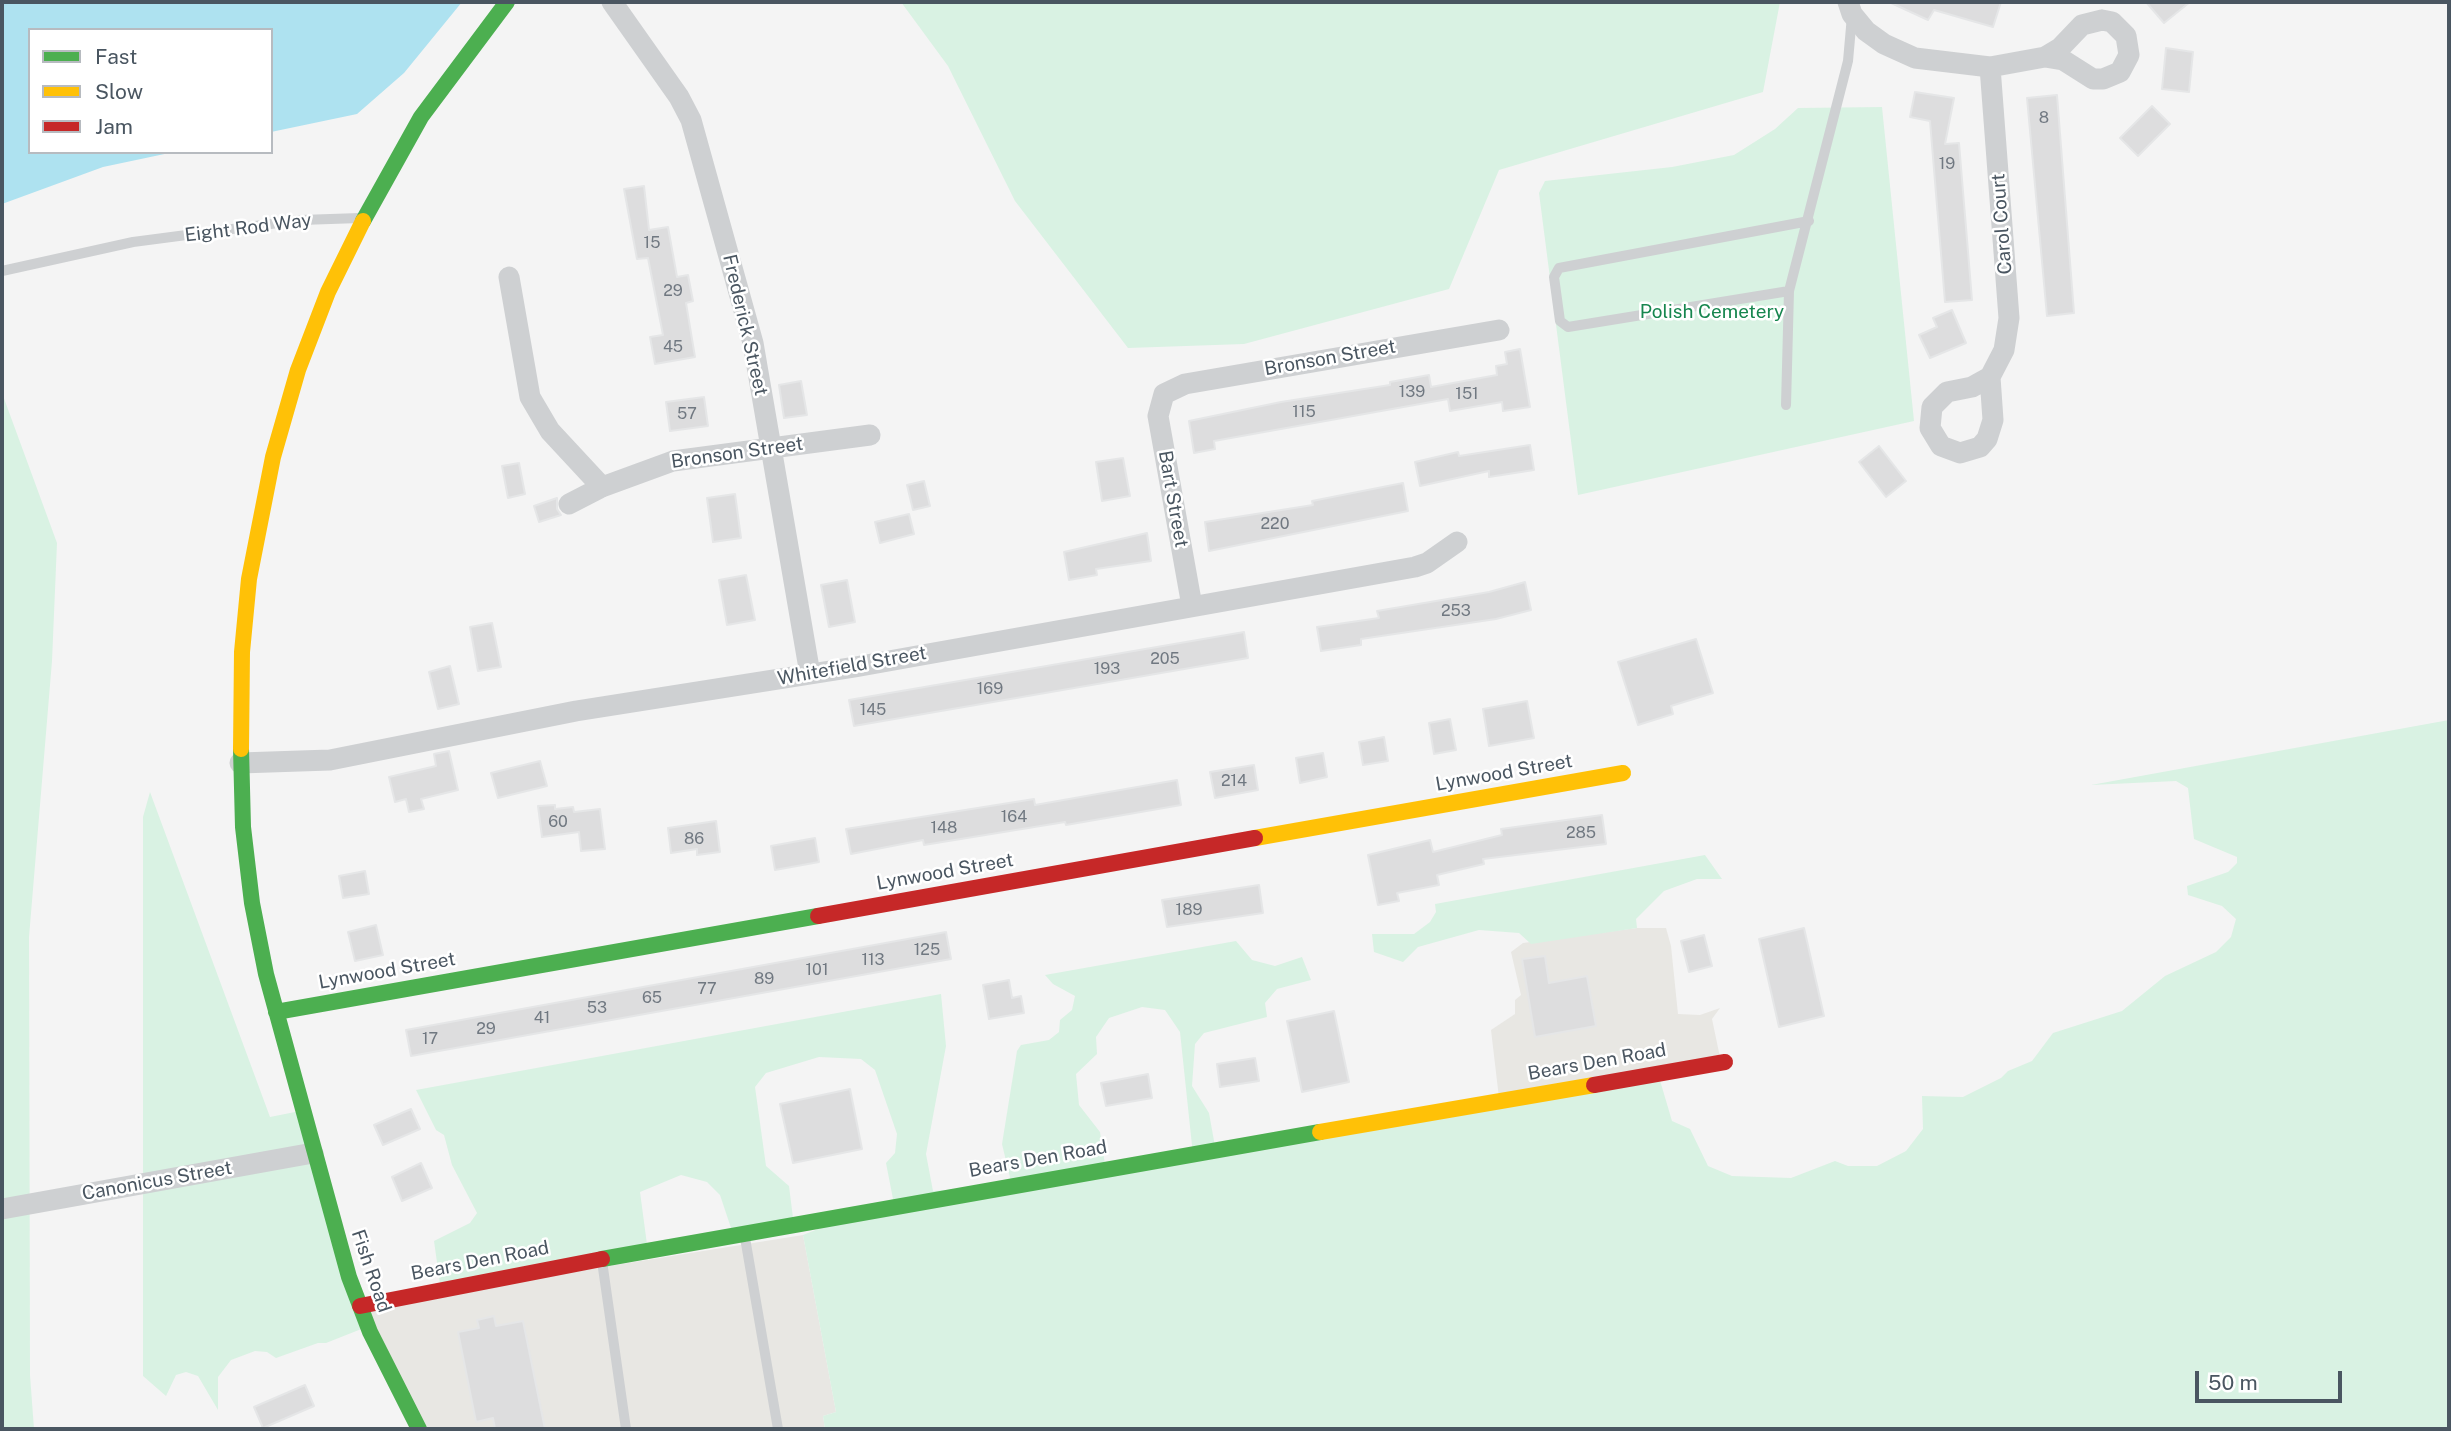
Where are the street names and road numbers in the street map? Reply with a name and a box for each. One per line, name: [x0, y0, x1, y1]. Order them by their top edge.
street label: Carol Court: [1987, 173, 2017, 275]
street label: Eight Rod Way: [183, 209, 313, 247]
street label: Frederick Street: [718, 252, 772, 398]
street label: Bronson Street: [1263, 335, 1397, 381]
street label: Bronson Street: [670, 432, 804, 474]
street label: Bart Street: [1153, 449, 1193, 549]
street label: Whitefield Street: [776, 642, 928, 690]
street label: Lynwood Street: [1434, 750, 1574, 796]
street label: Lynwood Street: [875, 849, 1015, 895]
street label: Lynwood Street: [317, 948, 457, 994]
street label: Bears Den Road: [1526, 1039, 1668, 1085]
street label: Bears Den Road: [967, 1136, 1109, 1182]
street label: Canonicus Street: [80, 1157, 234, 1205]
street label: Fish Road: [346, 1227, 396, 1315]
street label: Bears Den Road: [409, 1236, 551, 1286]

